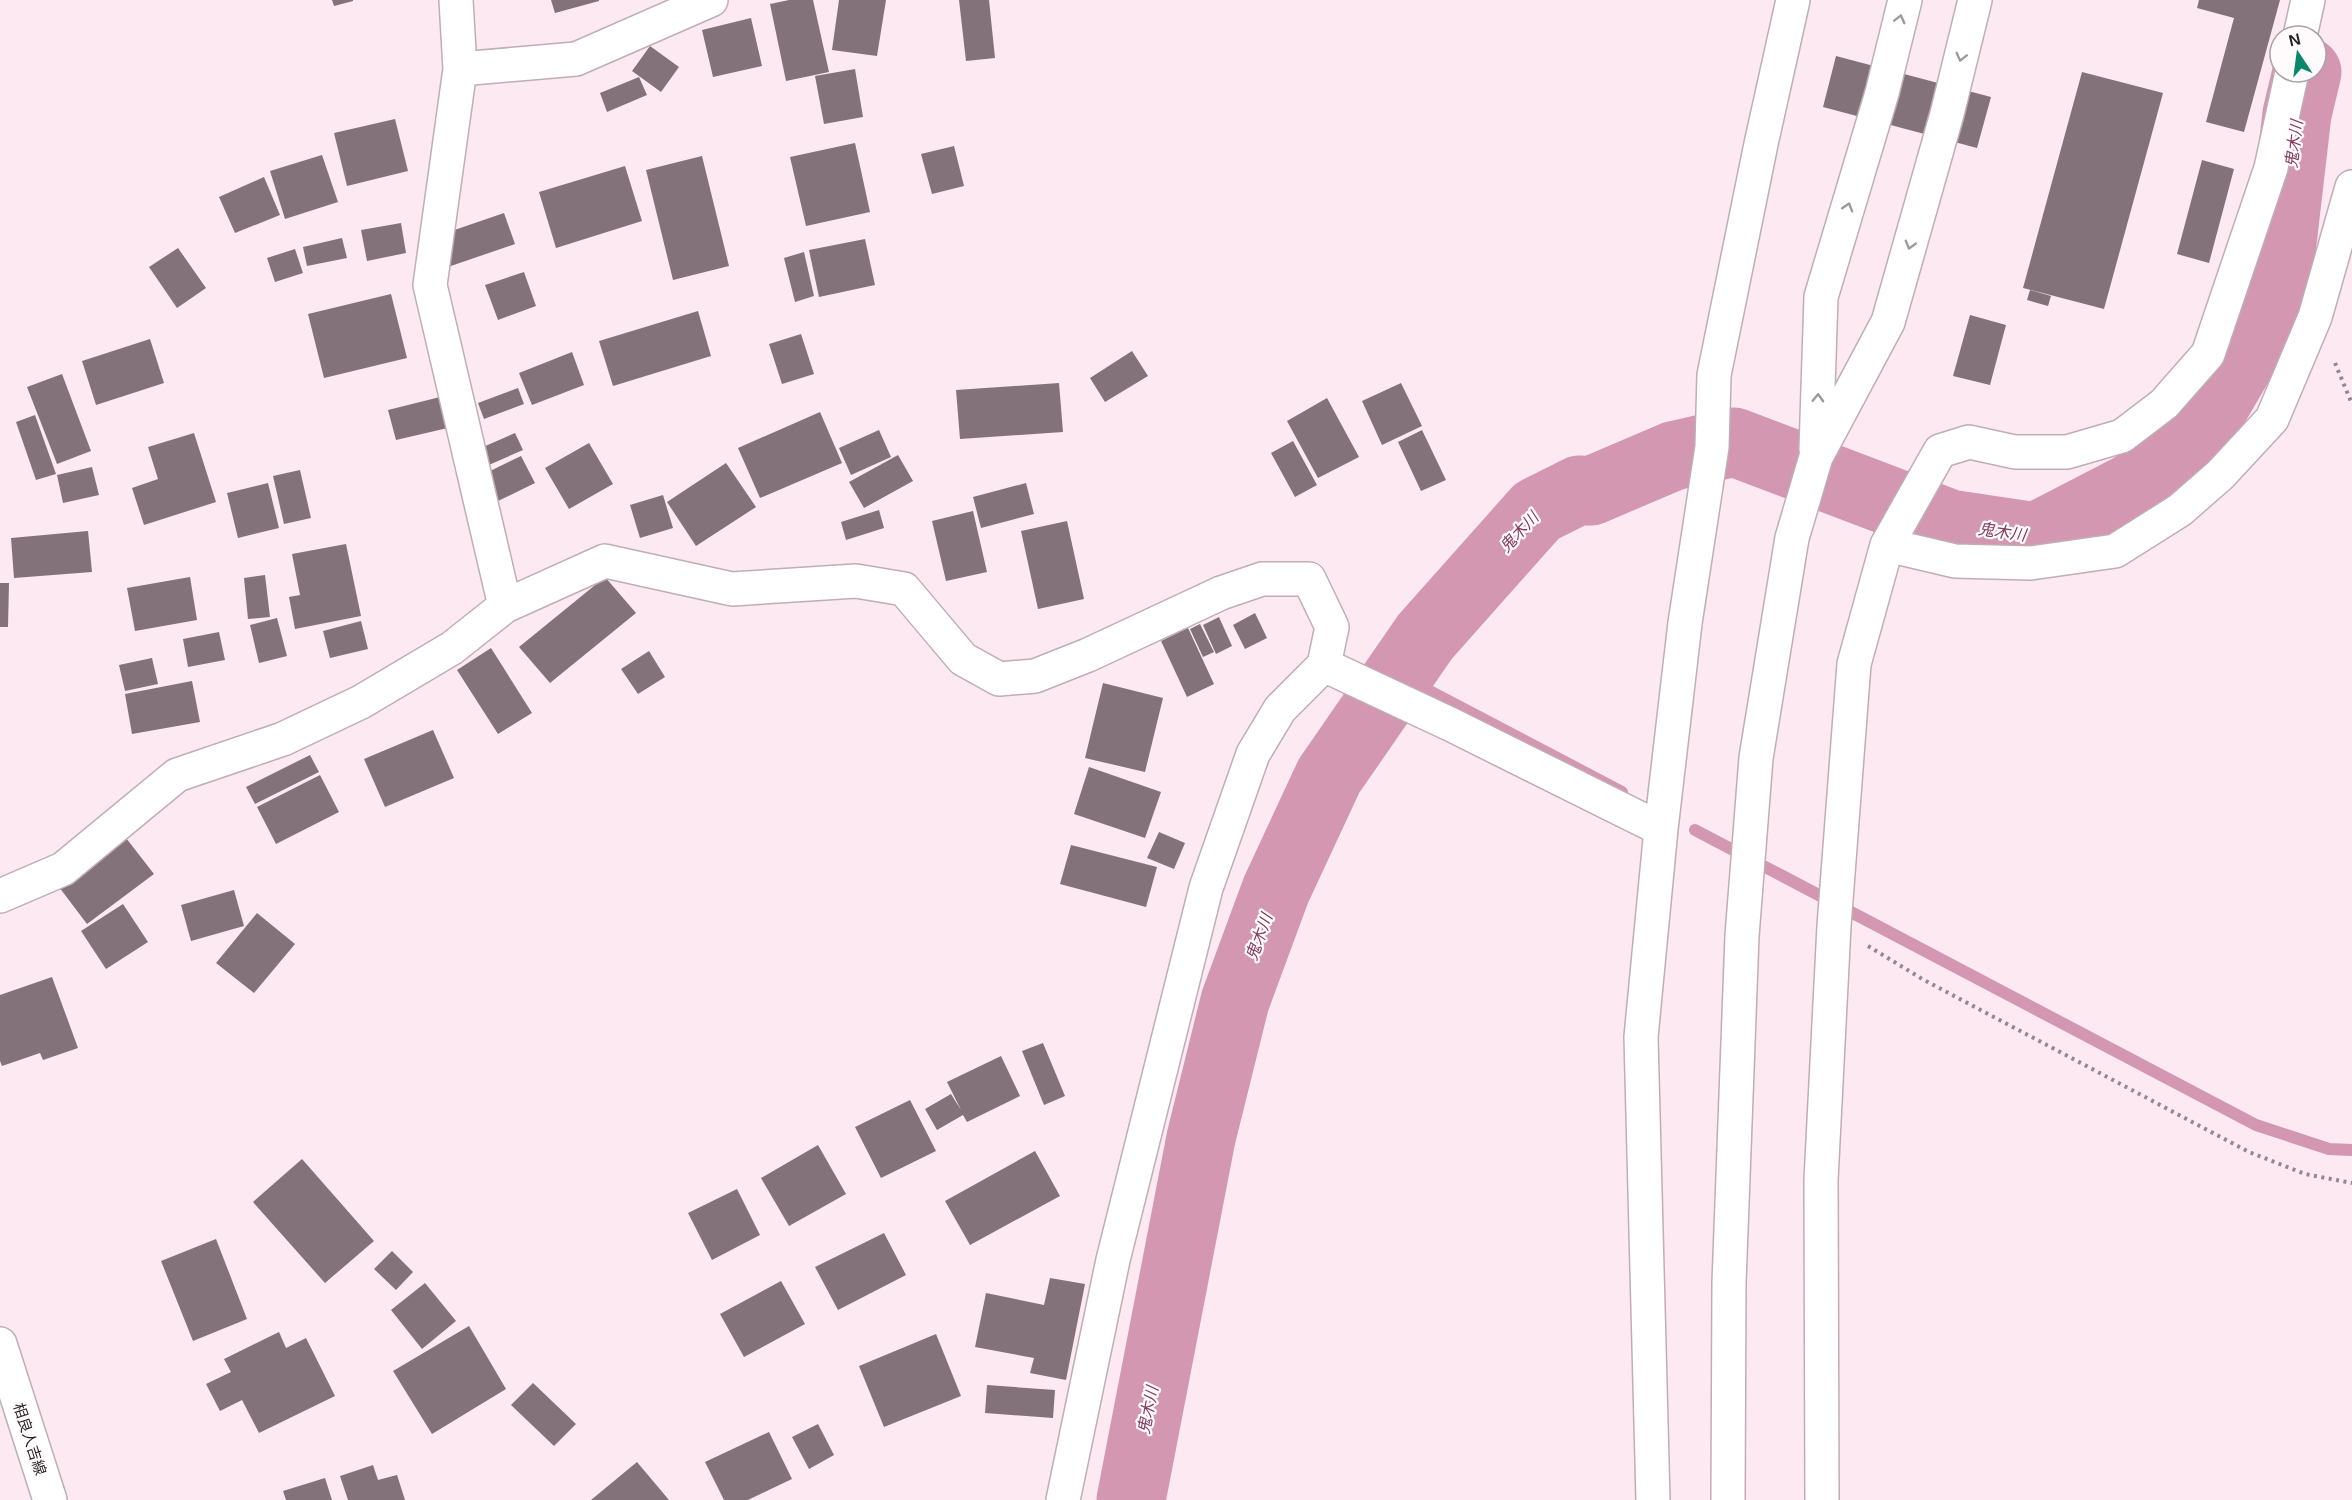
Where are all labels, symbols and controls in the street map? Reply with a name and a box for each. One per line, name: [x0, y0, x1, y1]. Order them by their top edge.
one-way arrow: [1893, 15, 1906, 25]
north arrow: [2268, 24, 2328, 84]
text: N: [2287, 30, 2302, 49]
one-way arrow: [1955, 52, 1968, 62]
water label: 鬼木川: [2283, 117, 2306, 169]
one-way arrow: [1841, 202, 1853, 213]
one-way arrow: [1905, 239, 1917, 250]
one-way arrow: [1811, 394, 1824, 403]
water label: 鬼木川: [1496, 507, 1543, 555]
water label: 鬼木川: [1977, 520, 2029, 544]
water label: 鬼木川: [1243, 910, 1276, 962]
water label: 鬼木川: [1135, 1383, 1161, 1435]
street label: 相良人吉線: [10, 1401, 50, 1477]

